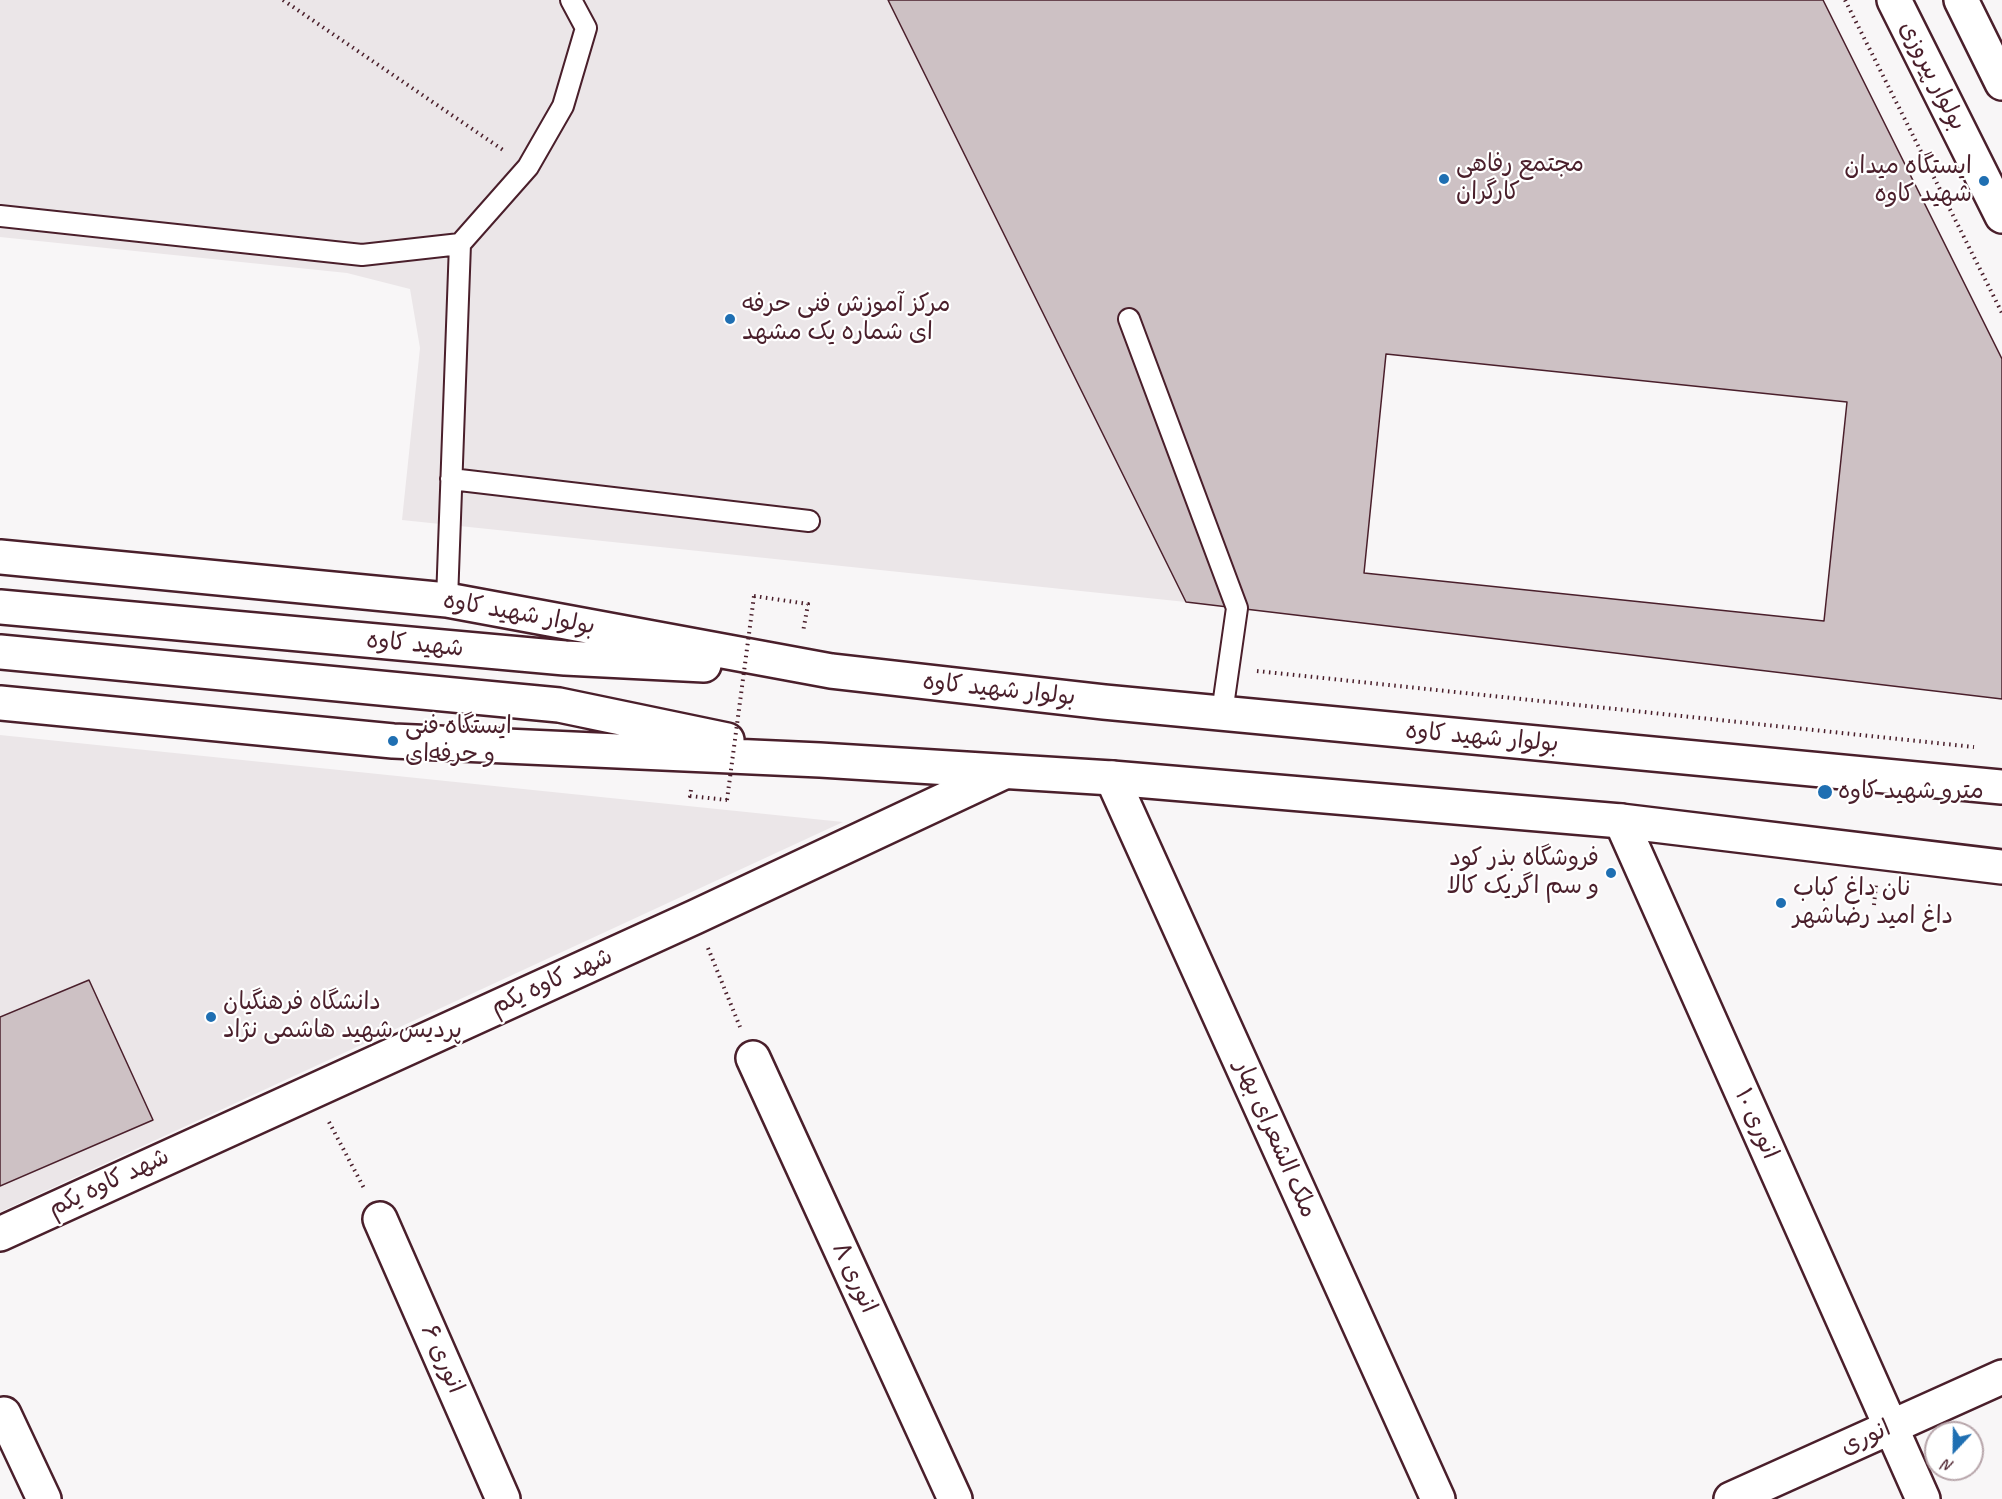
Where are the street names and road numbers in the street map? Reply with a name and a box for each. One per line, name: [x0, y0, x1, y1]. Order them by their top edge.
street label: بولوار پیروزی: [1892, 17, 1972, 135]
street label: بولوار شهید کاوه: [441, 586, 597, 642]
street label: شهید کاوه: [365, 626, 465, 664]
street label: بولوار شهید کاوه: [921, 668, 1077, 712]
street label: بولوار شهید کاوه: [1404, 717, 1560, 759]
street label: شهد کاوه یکم: [487, 942, 617, 1022]
street label: ملک الشعرای بهار: [1227, 1056, 1323, 1222]
street label: انوری ۱۰: [1728, 1084, 1784, 1164]
street label: شهد کاوه یکم: [44, 1142, 174, 1224]
street label: انوری ۸: [825, 1238, 883, 1318]
street label: انوری ۶: [414, 1320, 470, 1398]
street label: انوری: [1836, 1414, 1896, 1462]

